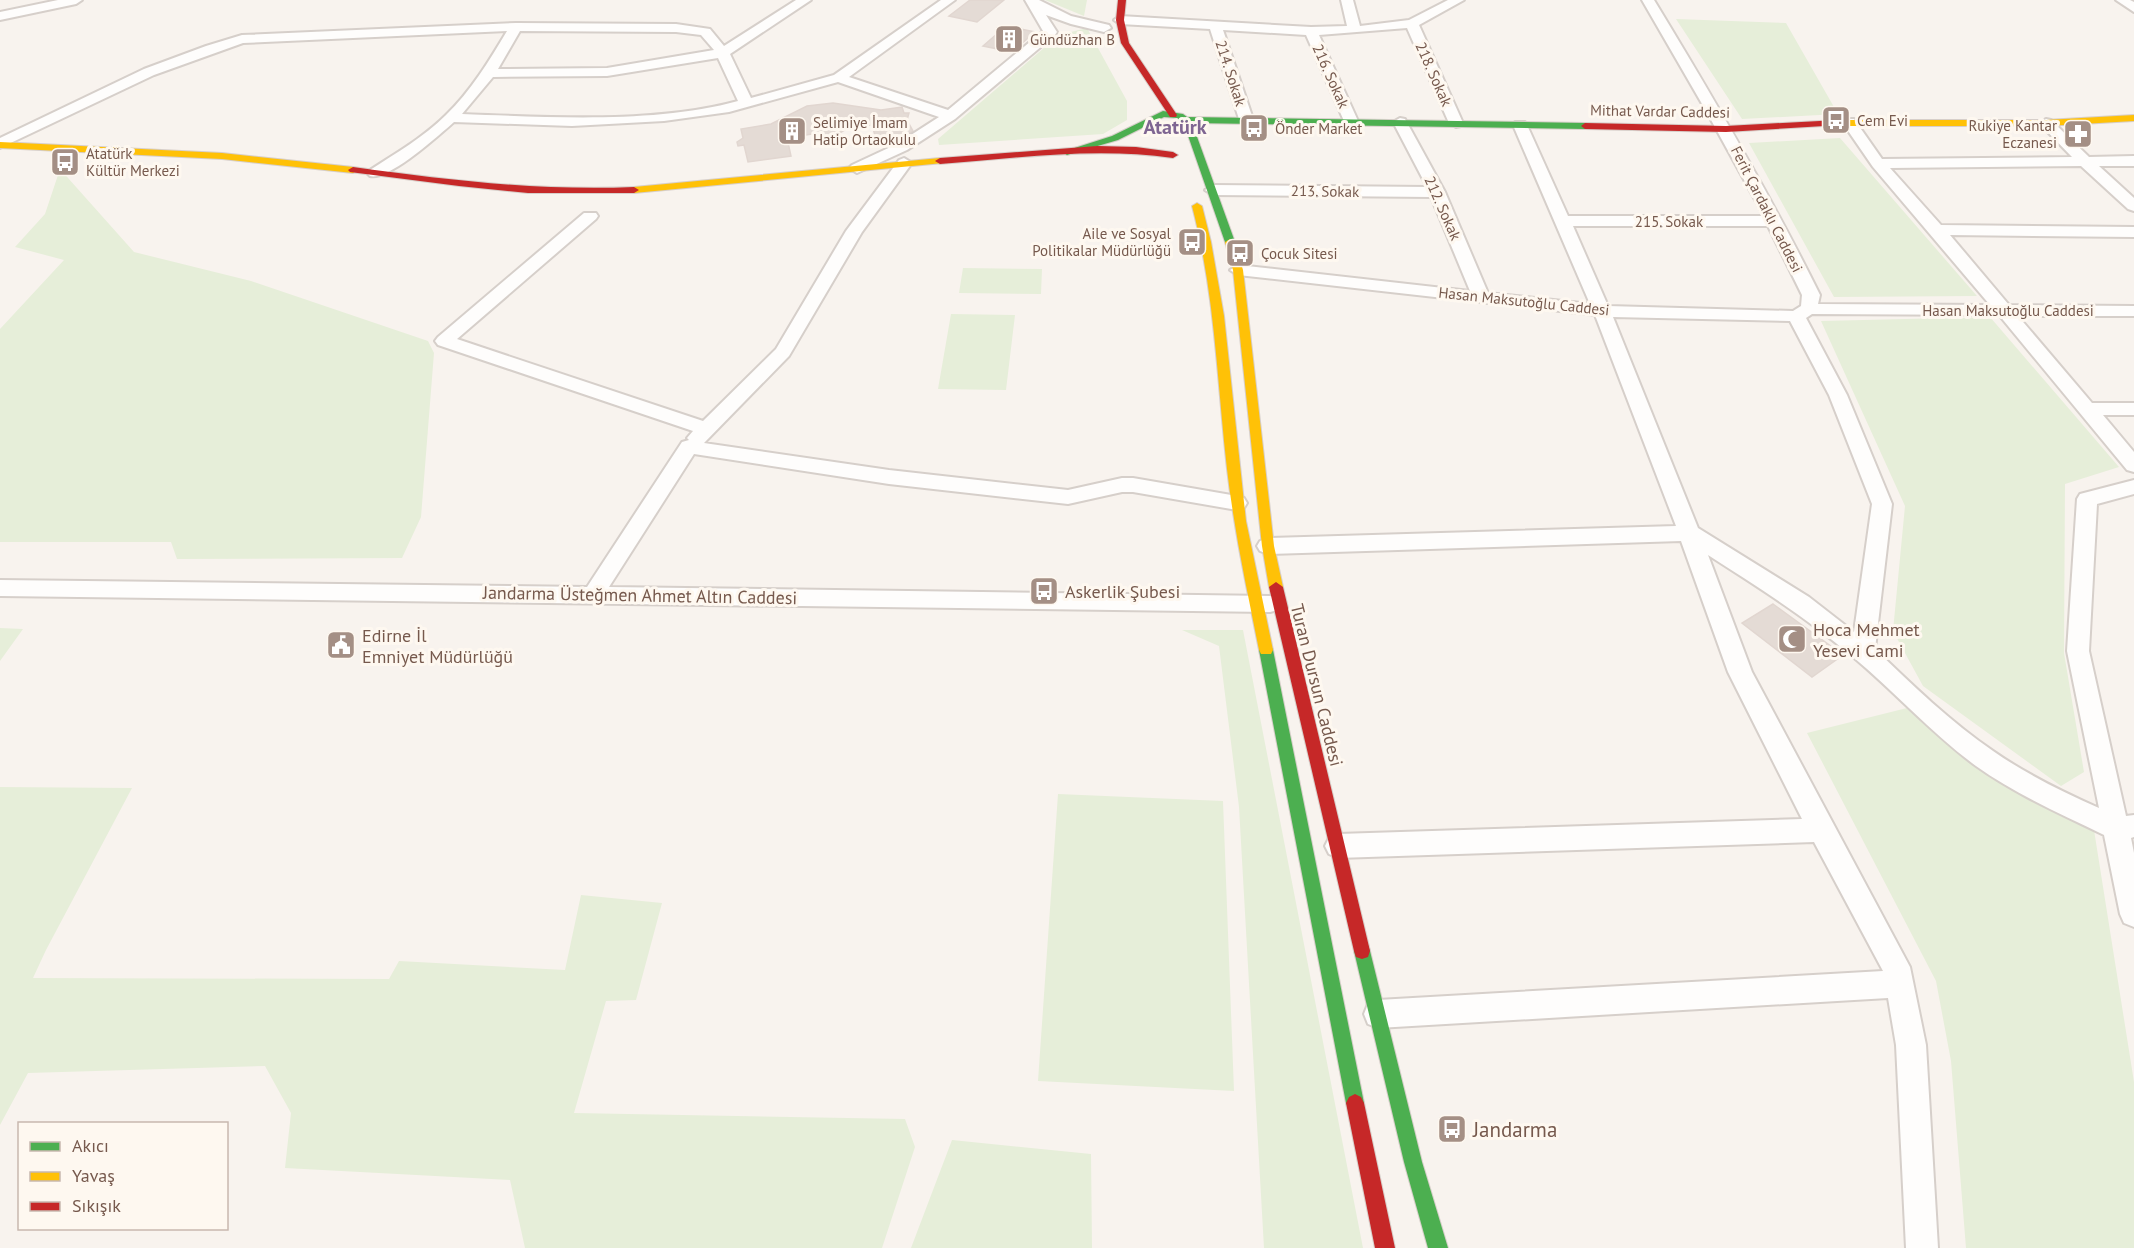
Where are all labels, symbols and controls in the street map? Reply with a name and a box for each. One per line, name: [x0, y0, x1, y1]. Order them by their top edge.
building icon: Gündüzhan B: [993, 23, 1025, 55]
place label: Gündüzhan B: [1030, 30, 1115, 49]
street label: 214. Sokak: [1211, 38, 1251, 109]
street label: 218. Sokak: [1411, 39, 1457, 110]
street label: 216. Sokak: [1308, 41, 1354, 112]
street label: Mithat Vardar Caddesi: [1590, 100, 1730, 122]
bus stop icon: Cem Evi: [1820, 104, 1852, 136]
place label: Cem Evi: [1857, 111, 1908, 130]
bus stop icon: Önder Market: [1238, 112, 1270, 144]
place label: Selimiye İmam Hatip Ortaokulu: [813, 113, 916, 149]
district label: Atatürk: [1143, 114, 1207, 140]
building icon: Selimiye İmam Hatip Ortaokulu: [776, 115, 808, 147]
place label: Rukiye Kantar Eczanesi: [1968, 116, 2057, 152]
pharmacy icon: Rukiye Kantar Eczanesi: [2062, 118, 2094, 150]
place label: Önder Market: [1275, 119, 1362, 138]
street label: Ferit Çardaklı Caddesi: [1727, 143, 1807, 275]
place label: Atatürk Kültür Merkezi: [86, 144, 180, 180]
bus stop icon: Atatürk Kültür Merkezi: [49, 146, 81, 178]
street label: 212. Sokak: [1420, 173, 1466, 244]
street label: 213. Sokak: [1291, 181, 1360, 201]
street label: 215. Sokak: [1635, 212, 1704, 231]
place label: Aile ve Sosyal Politikalar Müdürlüğü: [1032, 224, 1172, 260]
bus stop icon: Aile ve Sosyal Politikalar Müdürlüğü: [1176, 226, 1208, 258]
bus stop icon: Çocuk Sitesi: [1224, 237, 1256, 269]
place label: Çocuk Sitesi: [1261, 244, 1338, 263]
street label: Hasan Maksutoğlu Caddesi: [1438, 283, 1610, 319]
street label: Hasan Maksutoğlu Caddesi: [1922, 301, 2094, 320]
bus stop icon: Askerlik Şubesi: [1028, 575, 1060, 607]
place label: Askerlik Şubesi: [1065, 580, 1180, 603]
street label: Jandarma Üsteğmen Ahmet Altın Caddesi: [482, 581, 797, 609]
street label: Turan Dursun Caddesi: [1286, 601, 1348, 769]
place label: Hoca Mehmet Yesevi Cami: [1813, 618, 1920, 662]
mosque icon: Hoca Mehmet Yesevi Cami: [1776, 623, 1808, 655]
place label: Edirne İl Emniyet Müdürlüğü: [362, 624, 513, 668]
public building icon: Edirne İl Emniyet Müdürlüğü: [325, 629, 357, 661]
bus stop icon: Jandarma: [1436, 1113, 1468, 1145]
place label: Jandarma: [1472, 1116, 1557, 1143]
legend: [18, 1122, 228, 1230]
text: Akıcı: [72, 1134, 109, 1157]
text: Yavaş: [72, 1164, 115, 1187]
text: Sıkışık: [72, 1194, 121, 1217]

